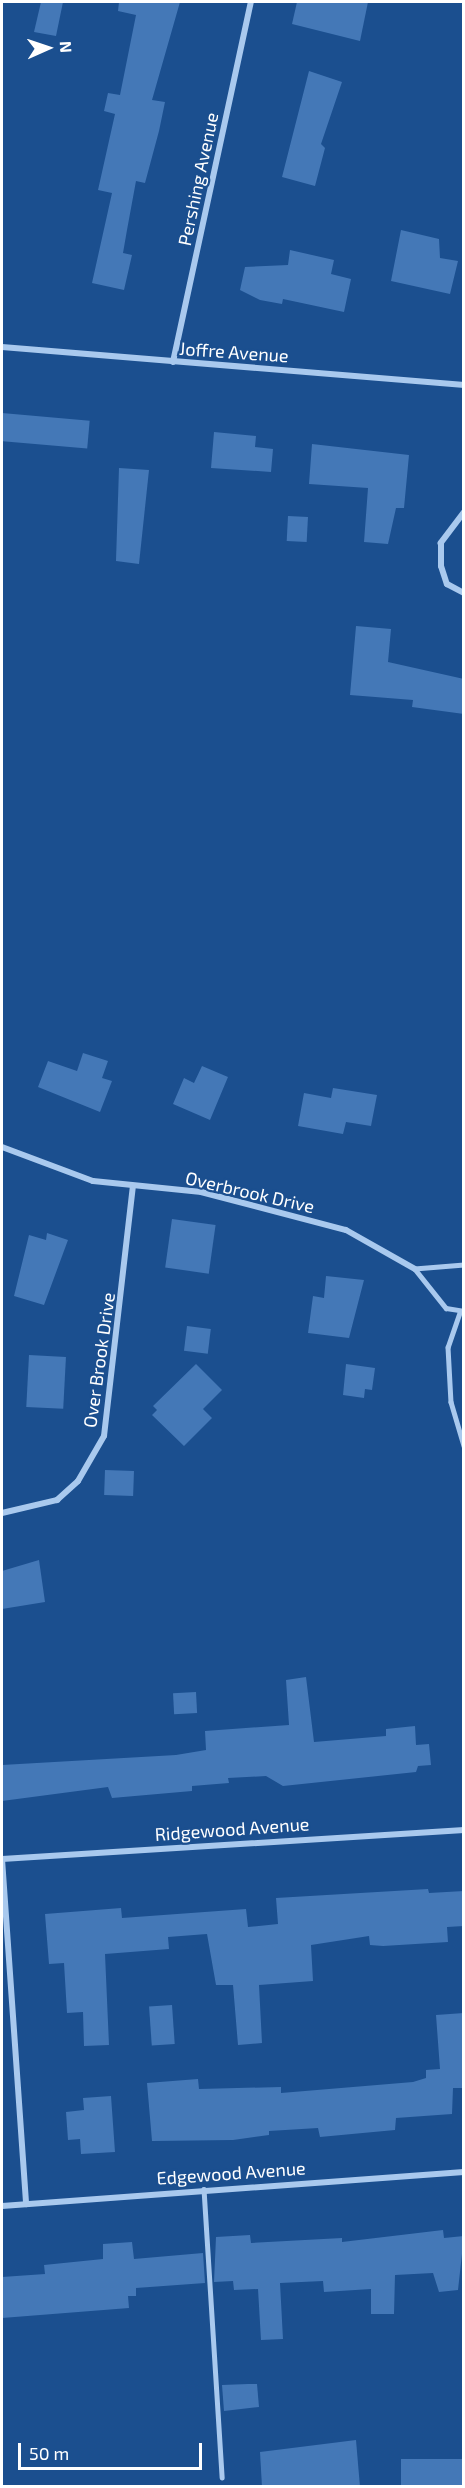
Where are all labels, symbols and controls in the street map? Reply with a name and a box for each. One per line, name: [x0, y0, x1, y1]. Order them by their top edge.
north arrow: [18, 18, 78, 78]
text: N: [57, 41, 76, 53]
street label: Pershing Avenue: [173, 110, 223, 248]
street label: Joffre Avenue: [178, 337, 290, 367]
street label: Overbrook Drive: [183, 1167, 317, 1217]
street label: Over Brook Drive: [79, 1291, 119, 1429]
street label: Ridgewood Avenue: [154, 1813, 310, 1845]
street label: Edgewood Avenue: [155, 2157, 307, 2189]
scale bar: [21, 2431, 206, 2469]
text: 50 m: [29, 2442, 69, 2464]

